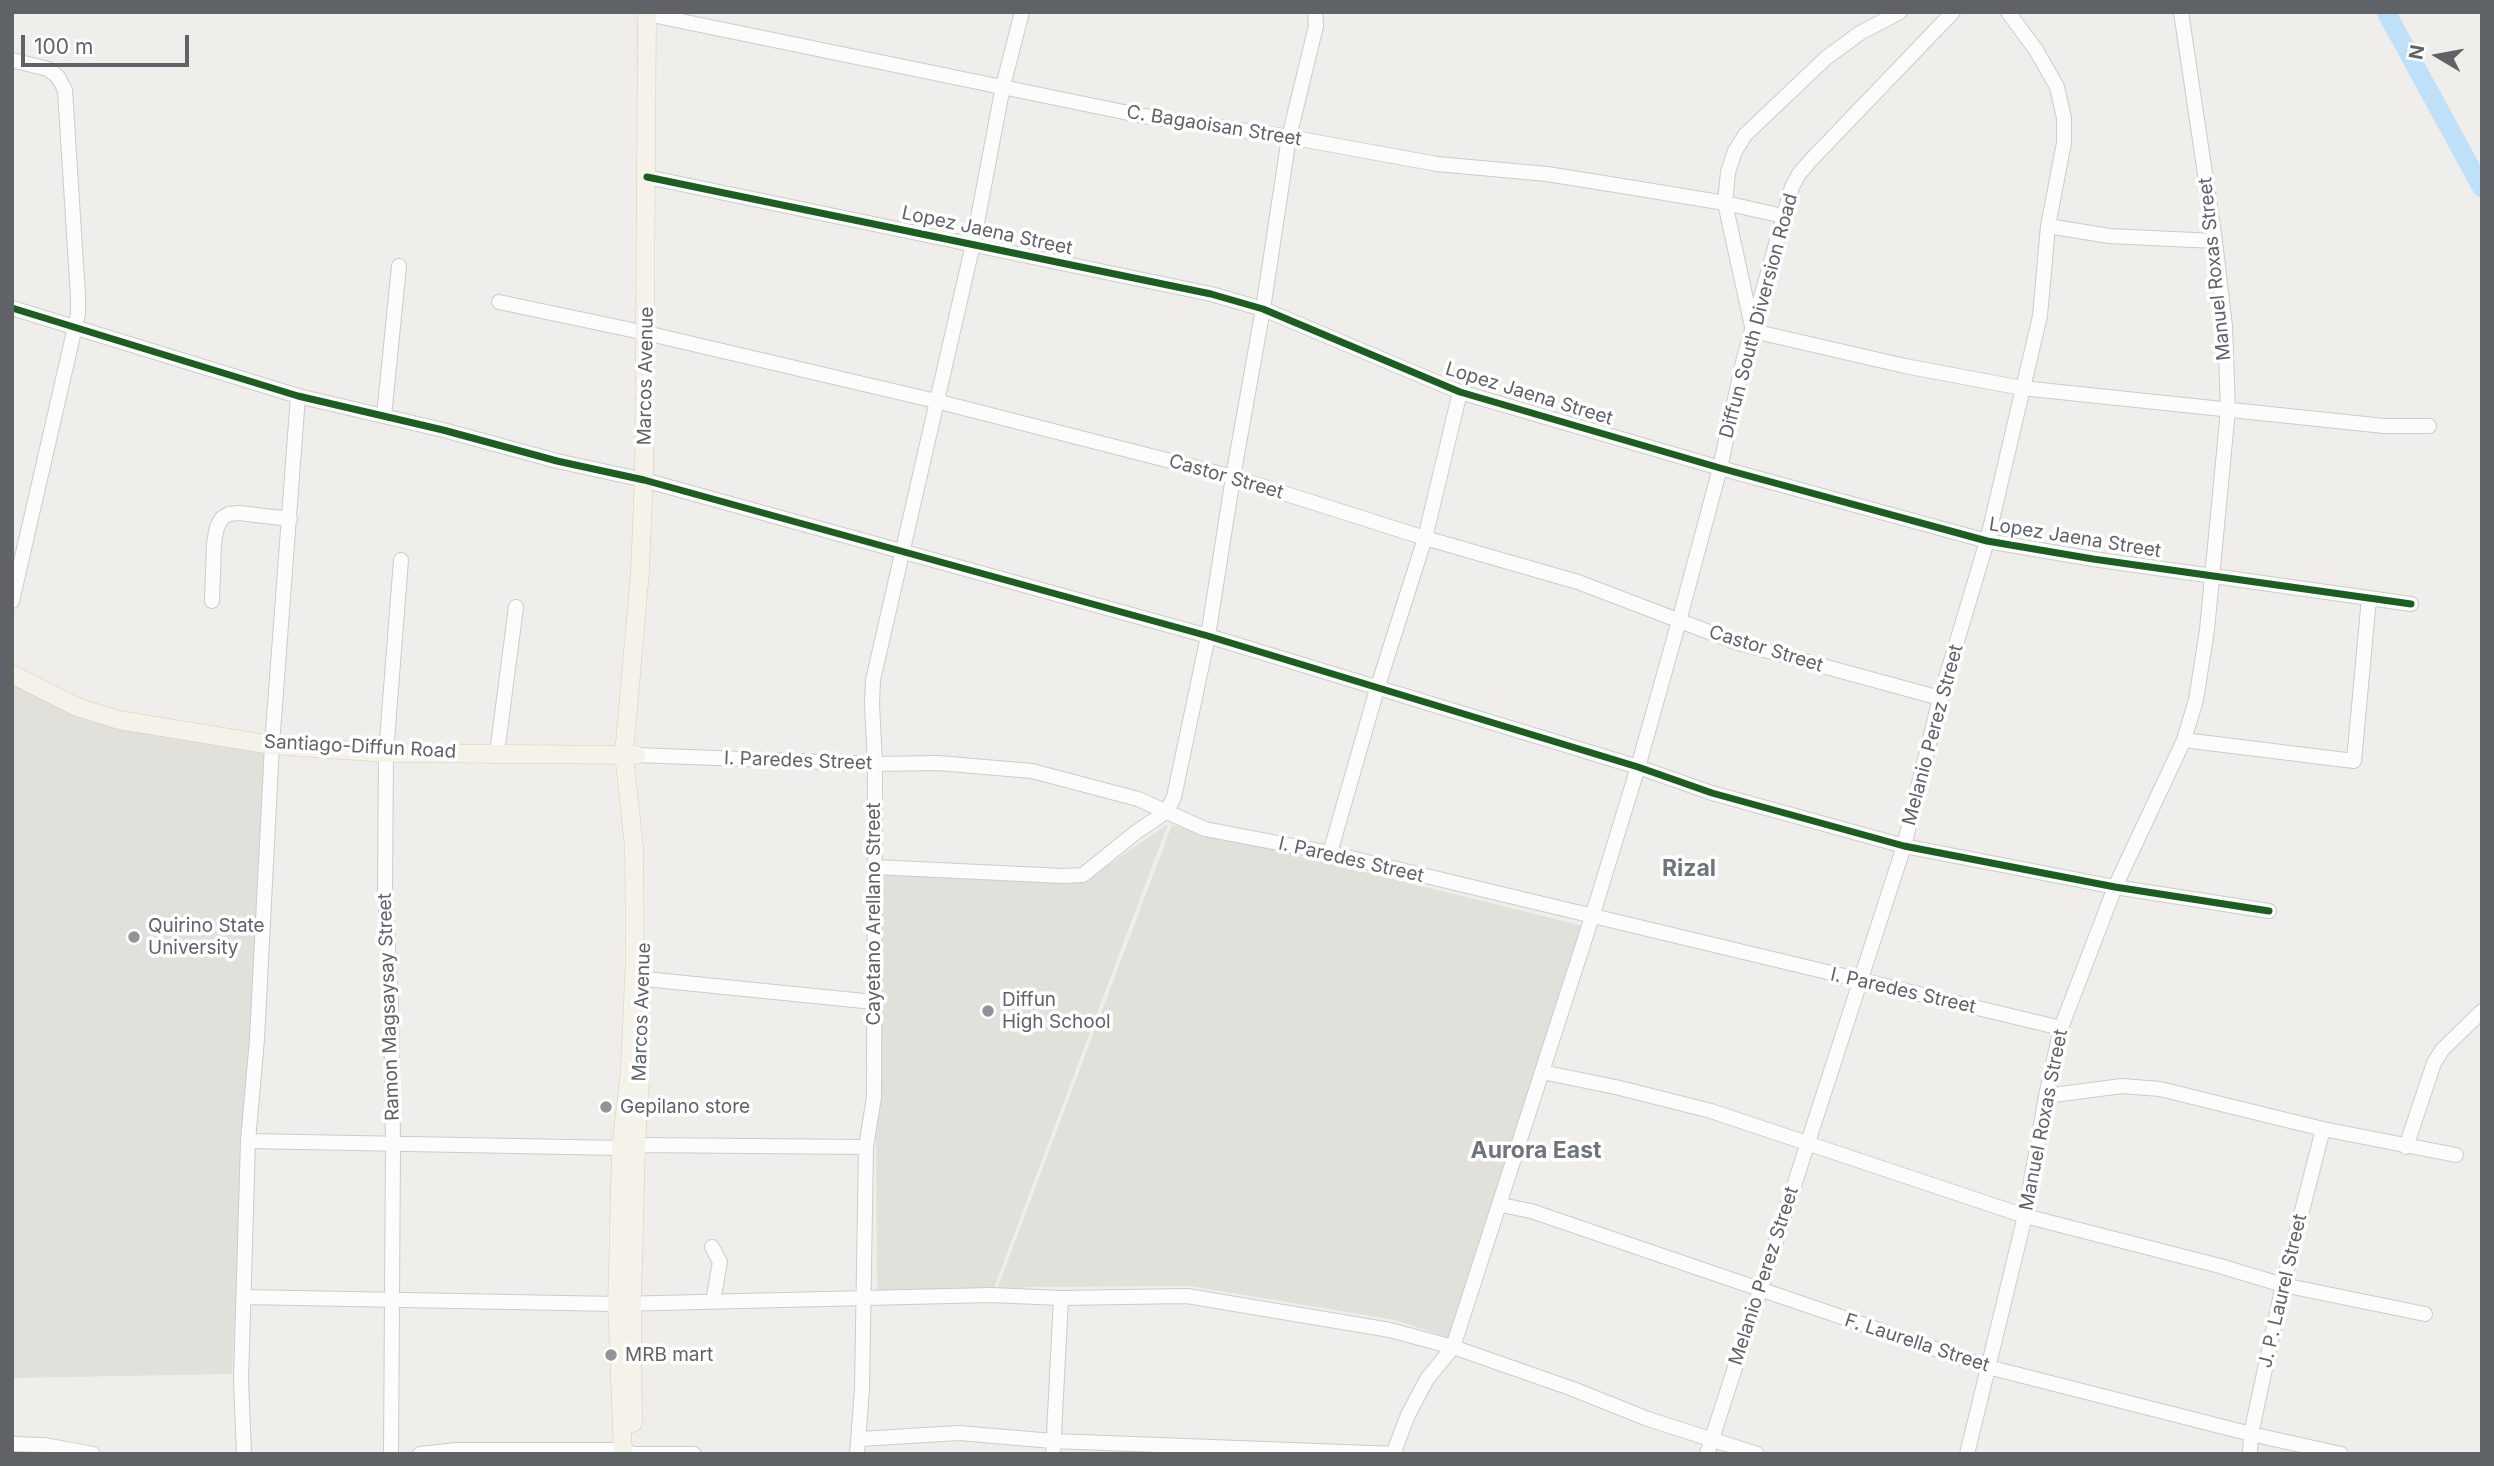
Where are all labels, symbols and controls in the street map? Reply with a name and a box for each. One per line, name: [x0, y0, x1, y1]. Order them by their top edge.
scale bar: [24, 21, 192, 65]
north arrow: [2403, 21, 2473, 91]
text: 100 m: [34, 34, 93, 59]
text: N: [2404, 43, 2429, 61]
street label: C. Bagaoisan Street: [1125, 101, 1303, 151]
street label: Manuel Roxas Street: [2194, 176, 2236, 362]
street label: Diffun South Diversion Road: [1715, 191, 1803, 441]
street label: Lopez Jaena Street: [900, 202, 1074, 260]
street label: Marcos Avenue: [633, 306, 659, 446]
street label: Lopez Jaena Street: [1443, 358, 1615, 430]
street label: Castor Street: [1166, 450, 1286, 504]
street label: Lopez Jaena Street: [1987, 513, 2163, 563]
street label: Castor Street: [1706, 621, 1826, 677]
street label: Melanio Perez Street: [1898, 642, 1968, 828]
street label: Santiago-Diffun Road: [263, 731, 457, 763]
street label: I. Paredes Street: [723, 747, 873, 775]
street label: Cayetano Arellano Street: [863, 802, 885, 1026]
street label: I. Paredes Street: [1276, 832, 1426, 888]
district label: Rizal: [1662, 855, 1716, 883]
street label: Ramon Magsaysay Street: [374, 893, 404, 1121]
place label: Quirino State University: [148, 915, 265, 959]
marker: Quirino State University: [126, 929, 142, 945]
street label: Marcos Avenue: [628, 942, 656, 1082]
street label: I. Paredes Street: [1828, 963, 1978, 1019]
place label: Diffun High School: [1002, 989, 1111, 1033]
marker: Diffun High School: [980, 1003, 996, 1019]
street label: Manuel Roxas Street: [2015, 1027, 2073, 1213]
place label: Gepilano store: [620, 1096, 750, 1118]
marker: Gepilano store: [598, 1099, 614, 1115]
district label: Aurora East: [1471, 1137, 1601, 1165]
street label: Melanio Perez Street: [1724, 1184, 1804, 1368]
street label: J. P. Laurel Street: [2254, 1212, 2312, 1370]
street label: F. Laurella Street: [1842, 1309, 1992, 1377]
place label: MRB mart: [625, 1344, 713, 1366]
marker: MRB mart: [603, 1347, 619, 1363]

